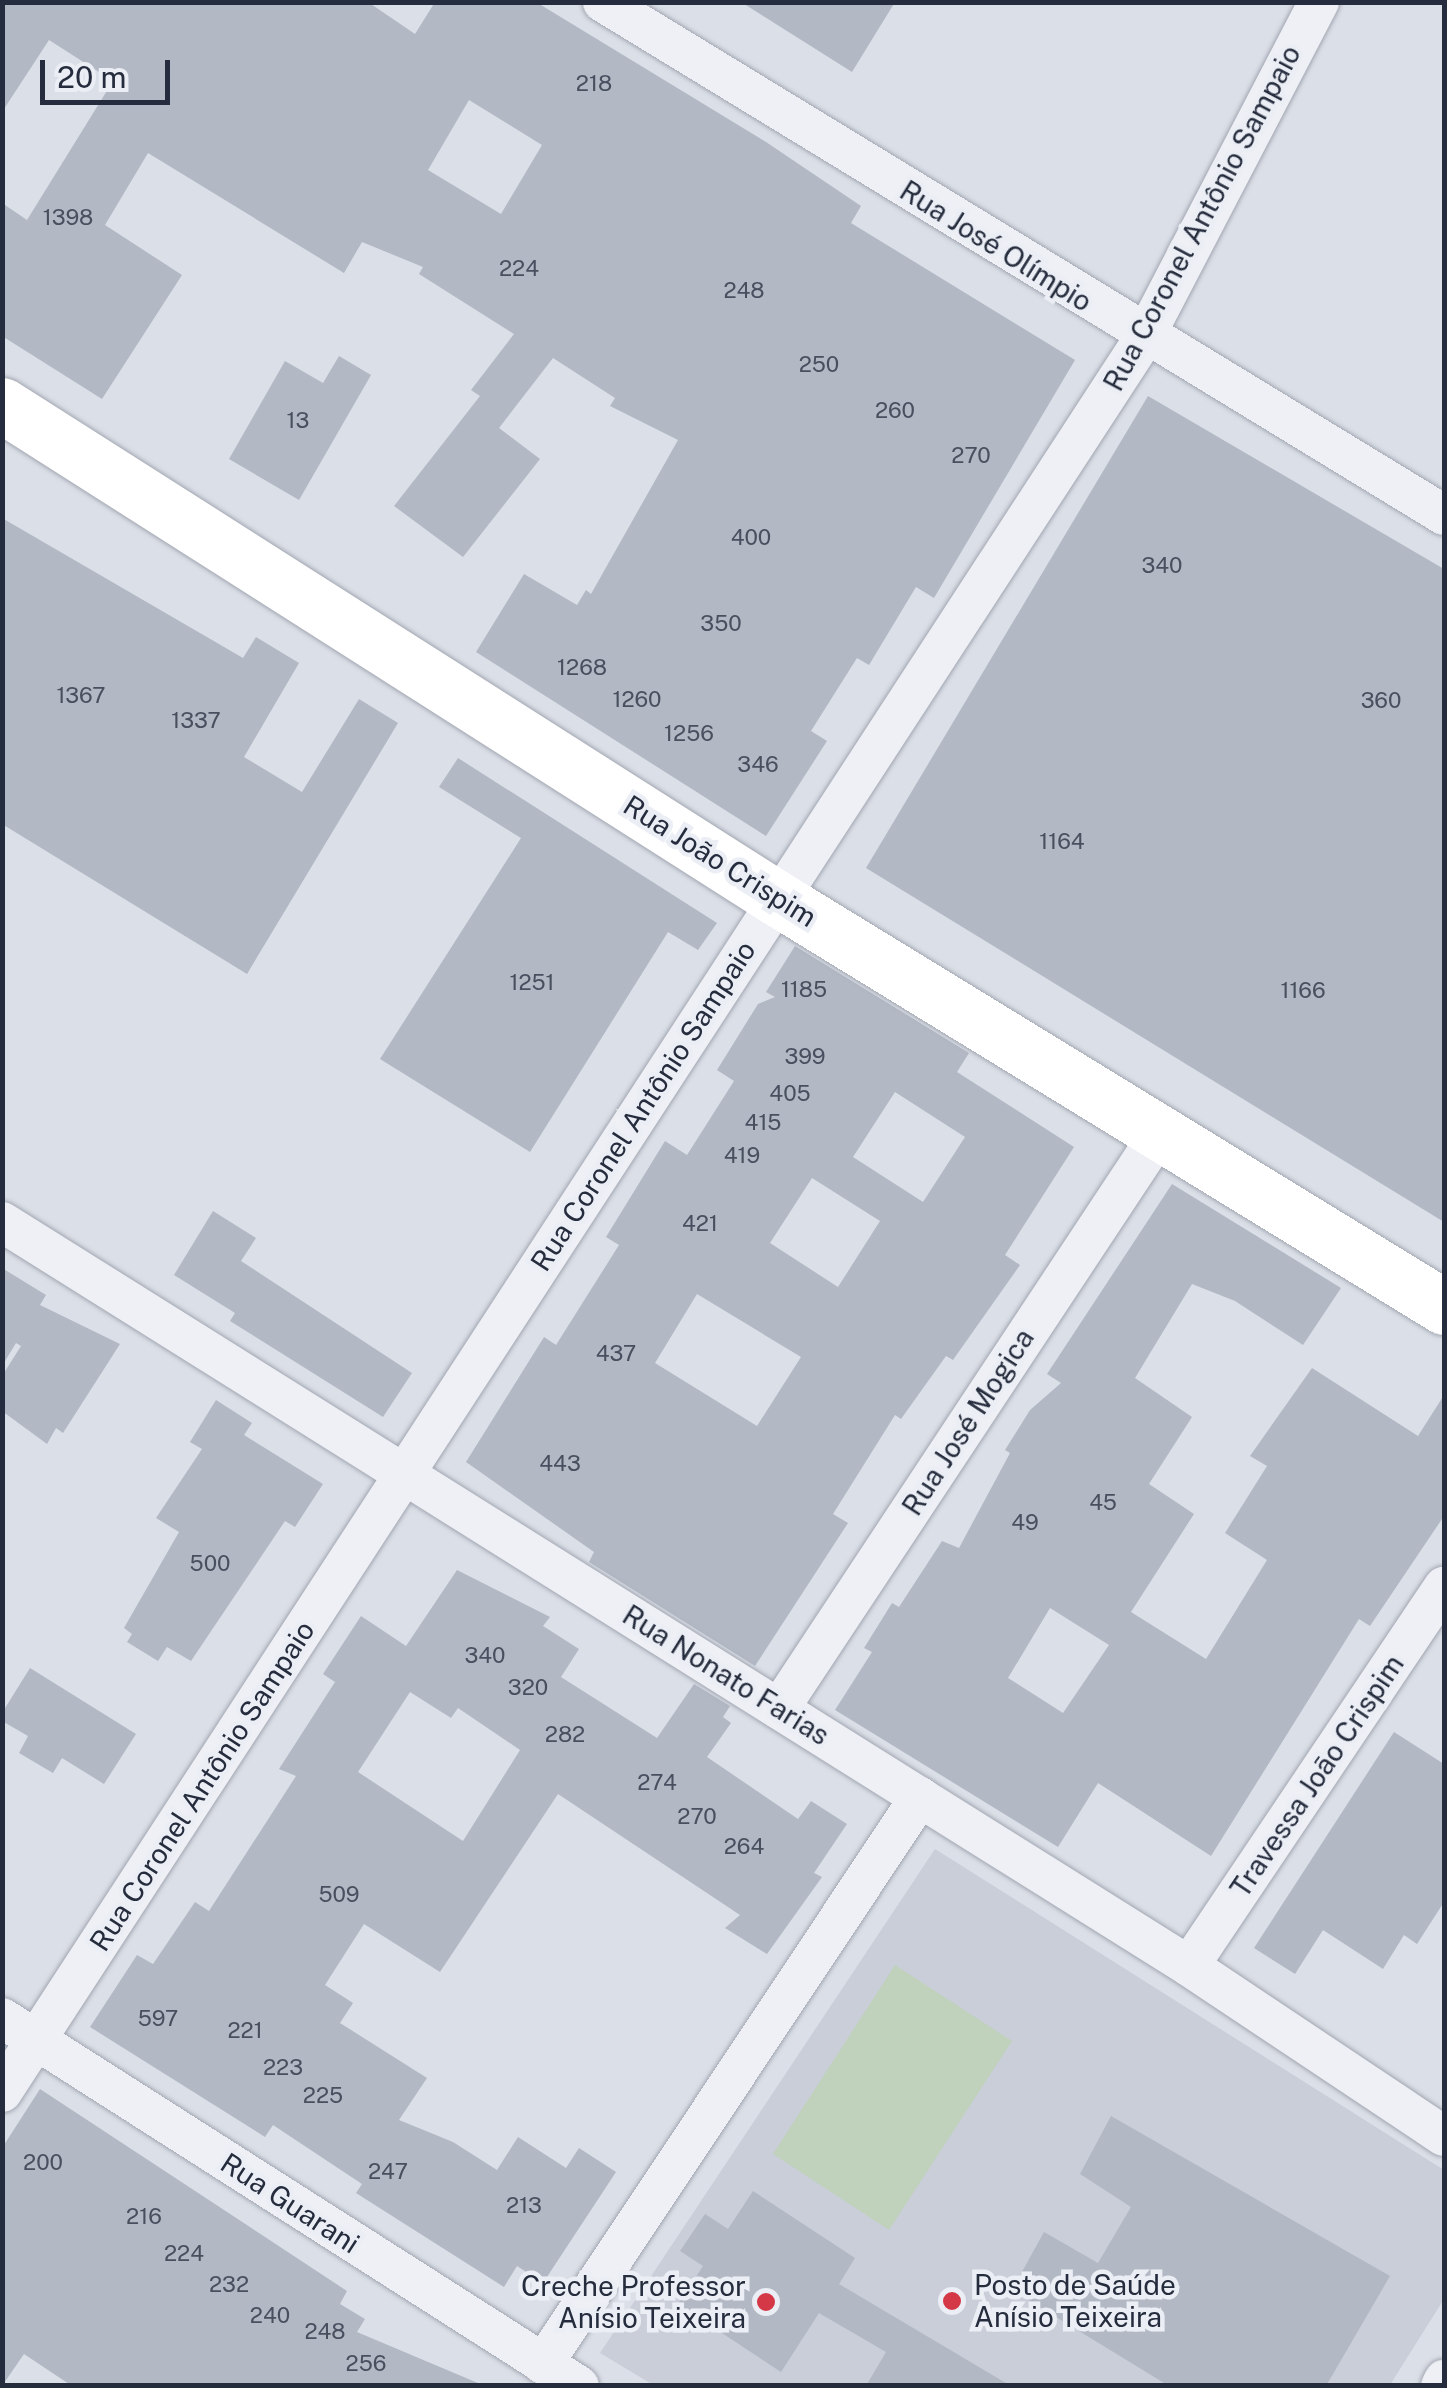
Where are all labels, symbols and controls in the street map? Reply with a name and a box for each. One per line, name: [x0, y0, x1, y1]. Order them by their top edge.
street label: Rua Coronel Antônio Sampaio: [1096, 39, 1308, 397]
scale bar: [45, 40, 175, 102]
text: 20 m: [57, 59, 126, 95]
house number: 218: [576, 71, 612, 97]
street label: Rua José Olímpio: [894, 173, 1098, 319]
house number: 1398: [43, 205, 93, 231]
house number: 224: [499, 256, 539, 282]
house number: 248: [723, 278, 765, 304]
house number: 250: [799, 352, 839, 378]
house number: 260: [875, 398, 915, 424]
house number: 13: [287, 408, 309, 434]
house number: 270: [951, 443, 991, 469]
house number: 400: [731, 525, 771, 551]
house number: 340: [1141, 553, 1183, 579]
house number: 350: [700, 611, 742, 637]
house number: 1268: [557, 655, 607, 681]
house number: 1367: [56, 683, 106, 709]
house number: 1260: [612, 687, 662, 713]
house number: 360: [1361, 688, 1401, 714]
house number: 1337: [171, 708, 221, 734]
house number: 1256: [664, 721, 714, 747]
house number: 346: [737, 752, 779, 778]
street label: Rua João Crispim: [617, 788, 823, 934]
house number: 1164: [1039, 829, 1085, 855]
street label: Rua Coronel Antônio Sampaio: [524, 935, 762, 1277]
house number: 1251: [509, 970, 555, 996]
house number: 1185: [781, 977, 827, 1003]
house number: 1166: [1280, 978, 1326, 1004]
house number: 399: [784, 1044, 826, 1070]
house number: 405: [769, 1081, 811, 1107]
house number: 415: [745, 1110, 781, 1136]
house number: 419: [724, 1143, 760, 1169]
house number: 421: [682, 1211, 718, 1237]
street label: Rua José Mogica: [895, 1322, 1041, 1522]
house number: 437: [596, 1341, 636, 1367]
house number: 443: [539, 1451, 581, 1477]
house number: 45: [1089, 1490, 1117, 1516]
house number: 49: [1011, 1510, 1039, 1536]
house number: 500: [190, 1551, 230, 1577]
street label: Rua Nonato Farias: [616, 1598, 836, 1752]
street label: Rua Coronel Antônio Sampaio: [83, 1615, 321, 1957]
house number: 340: [464, 1643, 506, 1669]
street label: Travessa João Crispim: [1223, 1648, 1411, 1904]
house number: 320: [508, 1675, 548, 1701]
house number: 282: [545, 1722, 585, 1748]
house number: 274: [637, 1770, 677, 1796]
house number: 270: [677, 1804, 717, 1830]
house number: 264: [724, 1834, 764, 1860]
house number: 509: [318, 1882, 360, 1908]
house number: 597: [138, 2006, 178, 2032]
house number: 221: [227, 2018, 263, 2044]
house number: 223: [263, 2055, 303, 2081]
house number: 225: [303, 2083, 343, 2109]
street label: Rua Guarani: [214, 2146, 366, 2260]
house number: 200: [23, 2150, 63, 2176]
house number: 247: [368, 2159, 408, 2185]
house number: 213: [506, 2193, 542, 2219]
house number: 216: [126, 2204, 162, 2230]
house number: 224: [164, 2241, 204, 2267]
place label: Posto de Saúde Anísio Teixeira: [974, 2268, 1177, 2334]
place label: Creche Professor Anísio Teixeira: [521, 2269, 746, 2335]
house number: 232: [209, 2272, 249, 2298]
marker: Posto de Saúde Anísio Teixeira: [939, 2288, 965, 2314]
marker: Creche Professor Anísio Teixeira: [755, 2291, 777, 2313]
house number: 240: [250, 2303, 290, 2329]
house number: 248: [304, 2319, 346, 2345]
house number: 256: [346, 2351, 386, 2377]

